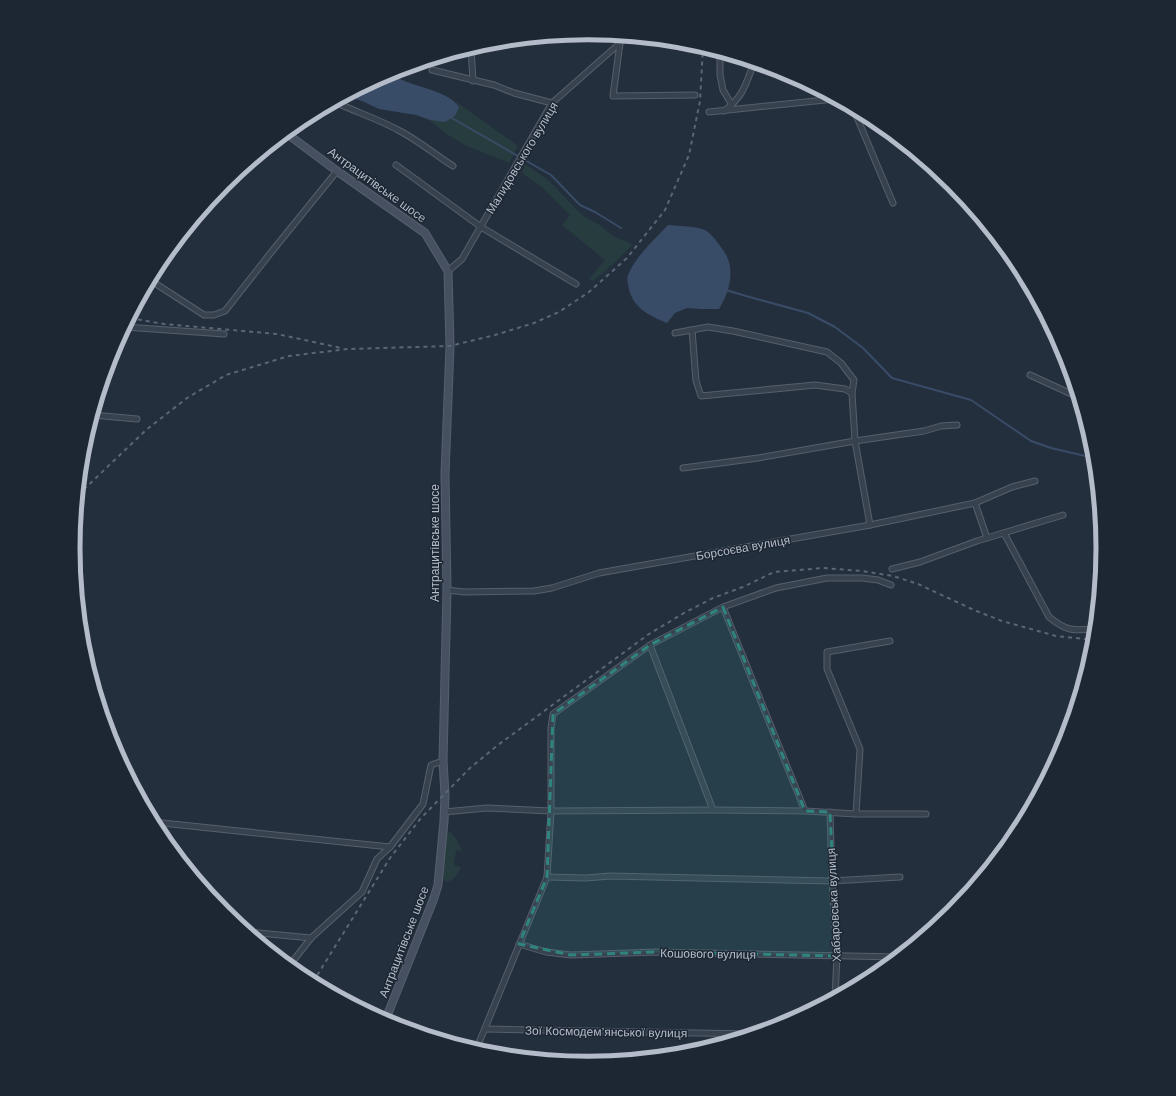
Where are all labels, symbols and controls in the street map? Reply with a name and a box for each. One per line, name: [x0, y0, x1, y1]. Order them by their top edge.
street label: Малидовського вулиця: [483, 100, 561, 216]
street label: Антрацитівське шосе: [325, 145, 429, 226]
street label: Антрацитівське шосе: [428, 484, 442, 602]
street label: Борсоєва вулиця: [695, 533, 791, 563]
street label: Хабаровська вулиця: [824, 848, 844, 962]
street label: Антрацитівське шосе: [376, 884, 432, 1000]
street label: Кошового вулиця: [660, 946, 756, 962]
street label: Зої Космодем’янської вулиця: [525, 1024, 687, 1040]

